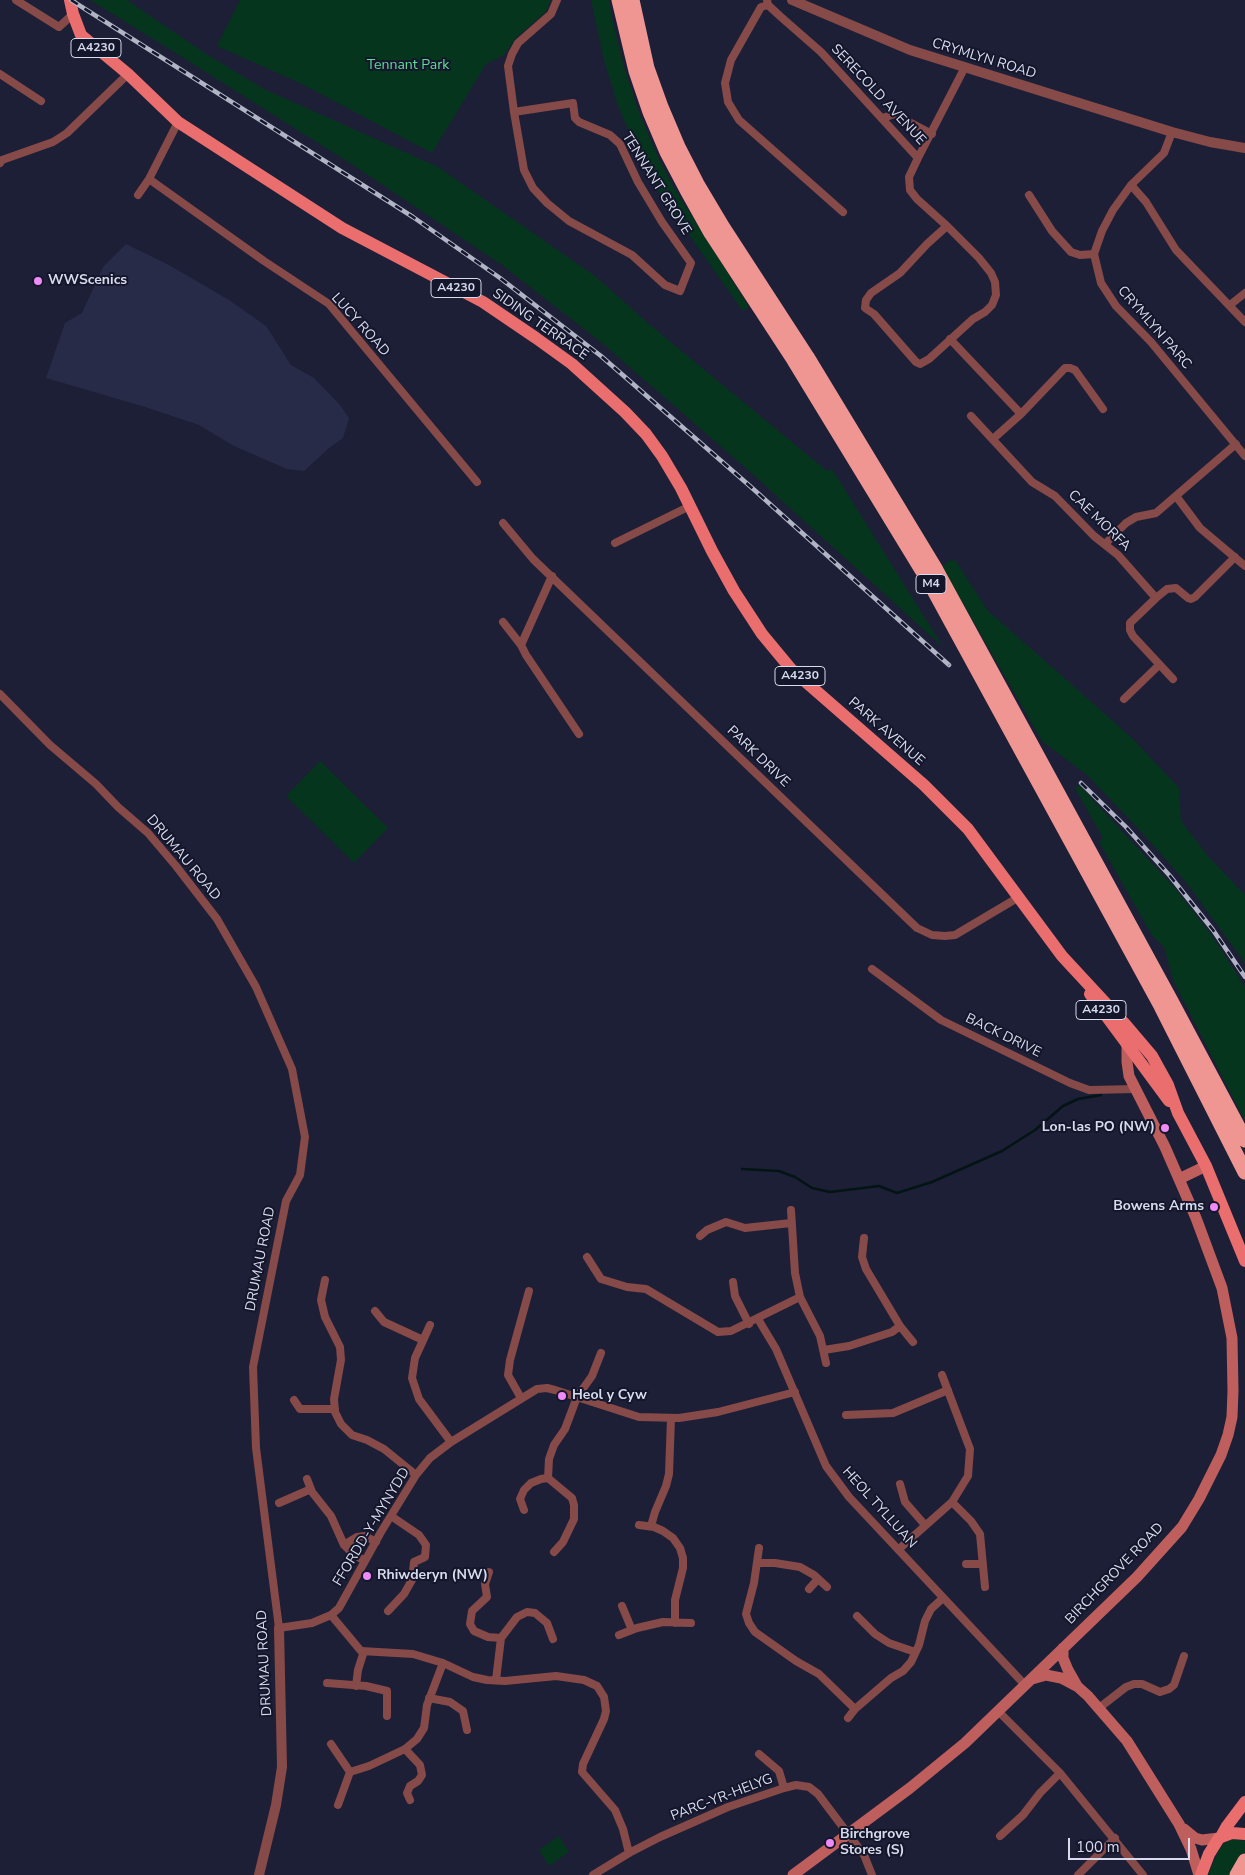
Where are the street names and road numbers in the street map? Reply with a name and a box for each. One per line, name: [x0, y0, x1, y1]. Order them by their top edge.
street label: CRYMLYN ROAD: [930, 35, 1038, 83]
road number: A4230: [71, 38, 121, 58]
street label: SERECOLD AVENUE: [827, 41, 929, 149]
street label: TENNANT GROVE: [618, 130, 694, 238]
road number: A4230: [431, 278, 481, 298]
street label: CRYMLYN PARC: [1113, 283, 1195, 373]
street label: SIDING TERRACE: [489, 286, 591, 364]
street label: LUCY ROAD: [327, 290, 393, 360]
street label: CAE MORFA: [1064, 487, 1134, 555]
road number: M4: [916, 574, 946, 594]
road number: A4230: [775, 666, 825, 686]
street label: PARK AVENUE: [844, 694, 928, 770]
street label: PARK DRIVE: [723, 723, 793, 791]
street label: DRUMAU ROAD: [142, 812, 224, 904]
road number: A4230: [1076, 1000, 1126, 1020]
street label: BACK DRIVE: [962, 1010, 1044, 1062]
street label: DRUMAU ROAD: [243, 1205, 279, 1313]
street label: HEOL TYLLUAN: [838, 1464, 920, 1552]
street label: FFORDD-Y-MYNYDD: [330, 1465, 414, 1589]
street label: BIRCHGROVE ROAD: [1062, 1520, 1168, 1628]
street label: DRUMAU ROAD: [254, 1609, 276, 1717]
street label: PARC-YR-HELYG: [669, 1771, 775, 1825]

